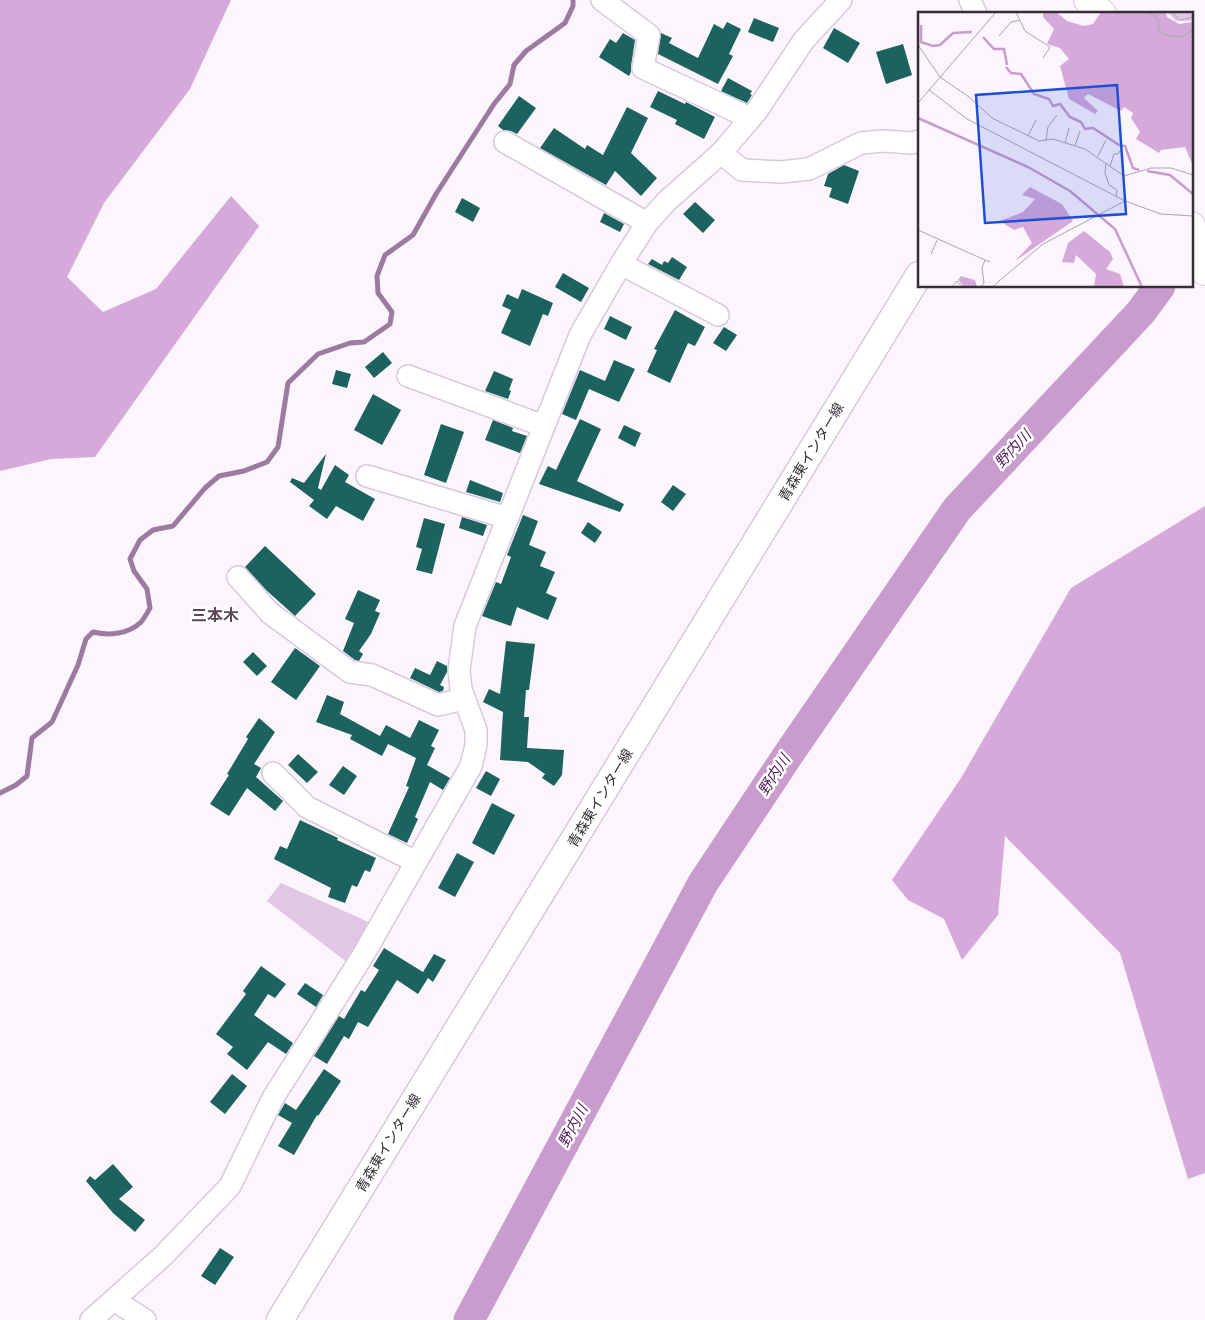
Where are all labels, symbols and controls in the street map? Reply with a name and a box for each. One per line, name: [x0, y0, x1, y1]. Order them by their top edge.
inset map: [918, 12, 1192, 288]
street label: 青森東インター線: [775, 400, 848, 505]
water label: 野内川: [991, 425, 1036, 472]
district label: 三本木: [191, 606, 239, 625]
street label: 青森東インター線: [564, 746, 637, 851]
water label: 野内川: [754, 750, 795, 799]
street label: 青森東インター線: [352, 1091, 425, 1196]
water label: 野内川: [554, 1100, 592, 1150]

